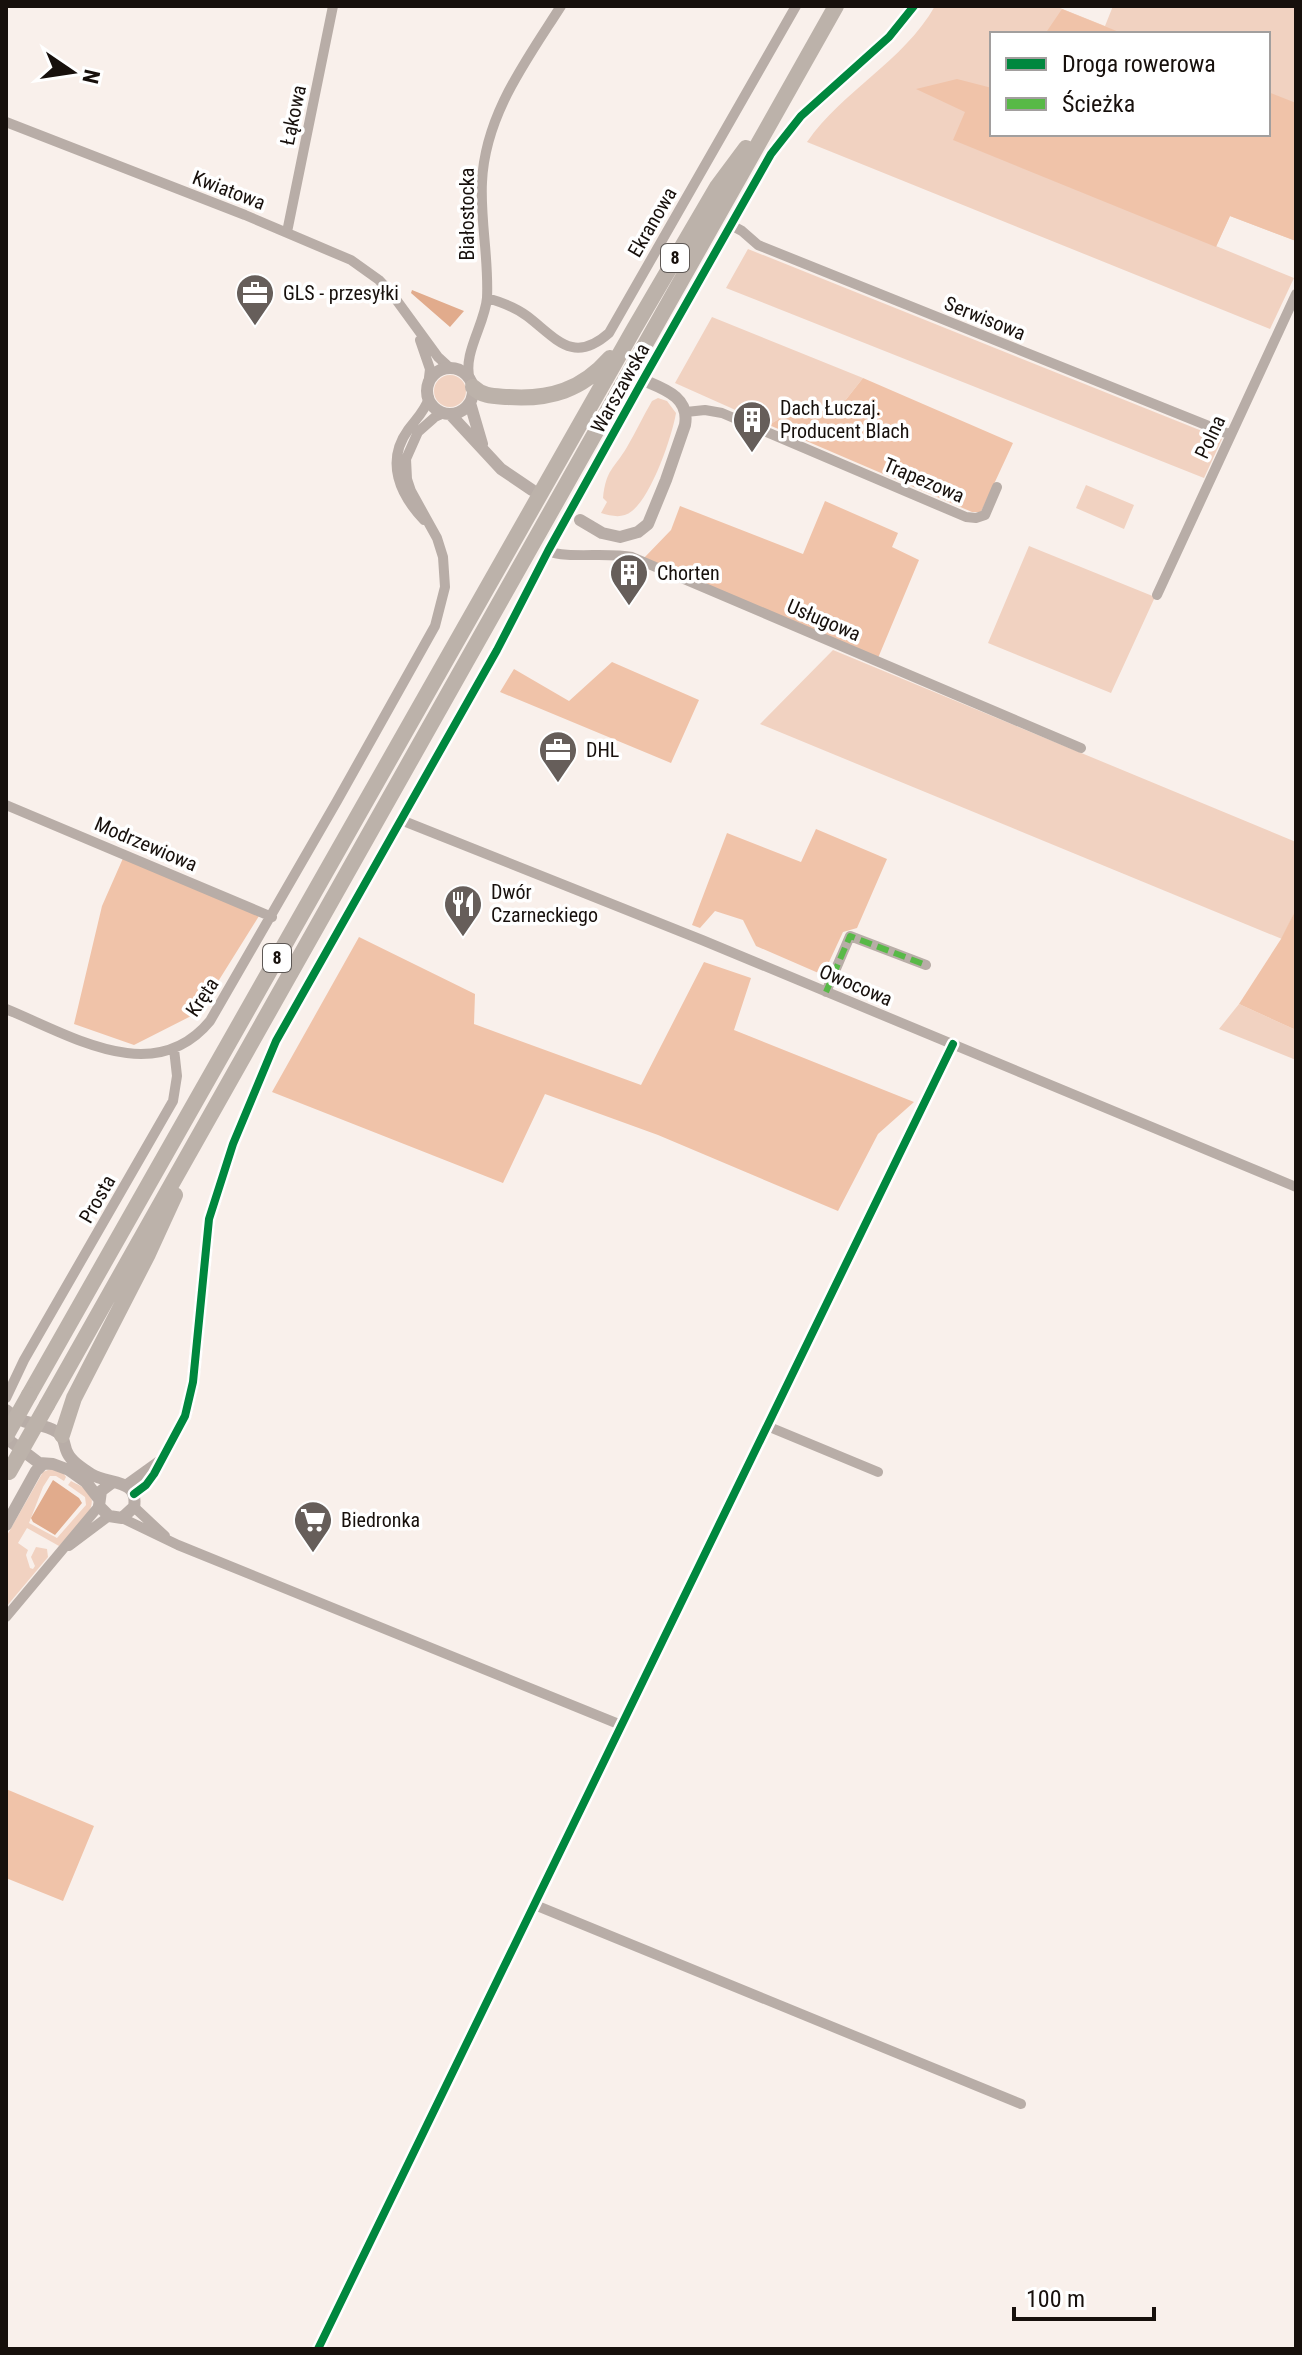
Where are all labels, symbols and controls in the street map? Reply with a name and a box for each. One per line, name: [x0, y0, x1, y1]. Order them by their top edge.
north arrow: [32, 32, 112, 112]
legend: [990, 32, 1270, 136]
text: Droga rowerowa: [1062, 50, 1216, 78]
text: N: [77, 67, 105, 86]
street label: Łąkowa: [275, 83, 311, 147]
text: Ścieżka: [1062, 90, 1135, 118]
street label: Kwiatowa: [189, 165, 269, 215]
street label: Białostocka: [455, 168, 479, 260]
street label: Ekranowa: [622, 183, 682, 261]
road number: 8: [661, 244, 689, 272]
office icon: GLS - przesyłki: [234, 272, 276, 327]
place label: GLS - przesyłki: [283, 281, 399, 305]
street label: Serwisowa: [941, 291, 1029, 345]
street label: Warszawska: [586, 339, 654, 437]
place label: Dach Łuczaj. Producent Blach: [780, 396, 909, 443]
building icon: Dach Łuczaj. Producent Blach: [731, 399, 773, 454]
street label: Polna: [1190, 412, 1230, 462]
street label: Trapezowa: [880, 452, 968, 508]
building icon: Chorten: [608, 552, 650, 607]
place label: Chorten: [657, 561, 720, 585]
street label: Usługowa: [784, 594, 864, 646]
office icon: DHL: [537, 729, 579, 784]
place label: DHL: [586, 738, 619, 762]
street label: Modrzewiowa: [91, 812, 201, 876]
place label: Dwór Czarneckiego: [491, 880, 598, 927]
restaurant icon: Dwór Czarneckiego: [442, 883, 484, 938]
road number: 8: [263, 944, 291, 972]
street label: Owocowa: [816, 959, 896, 1011]
street label: Kręta: [180, 973, 224, 1021]
street label: Prosta: [74, 1171, 120, 1227]
supermarket icon: Biedronka: [292, 1499, 334, 1554]
place label: Biedronka: [341, 1508, 420, 1532]
scale bar: [1014, 2271, 1154, 2321]
text: 100 m: [1026, 2285, 1085, 2313]

